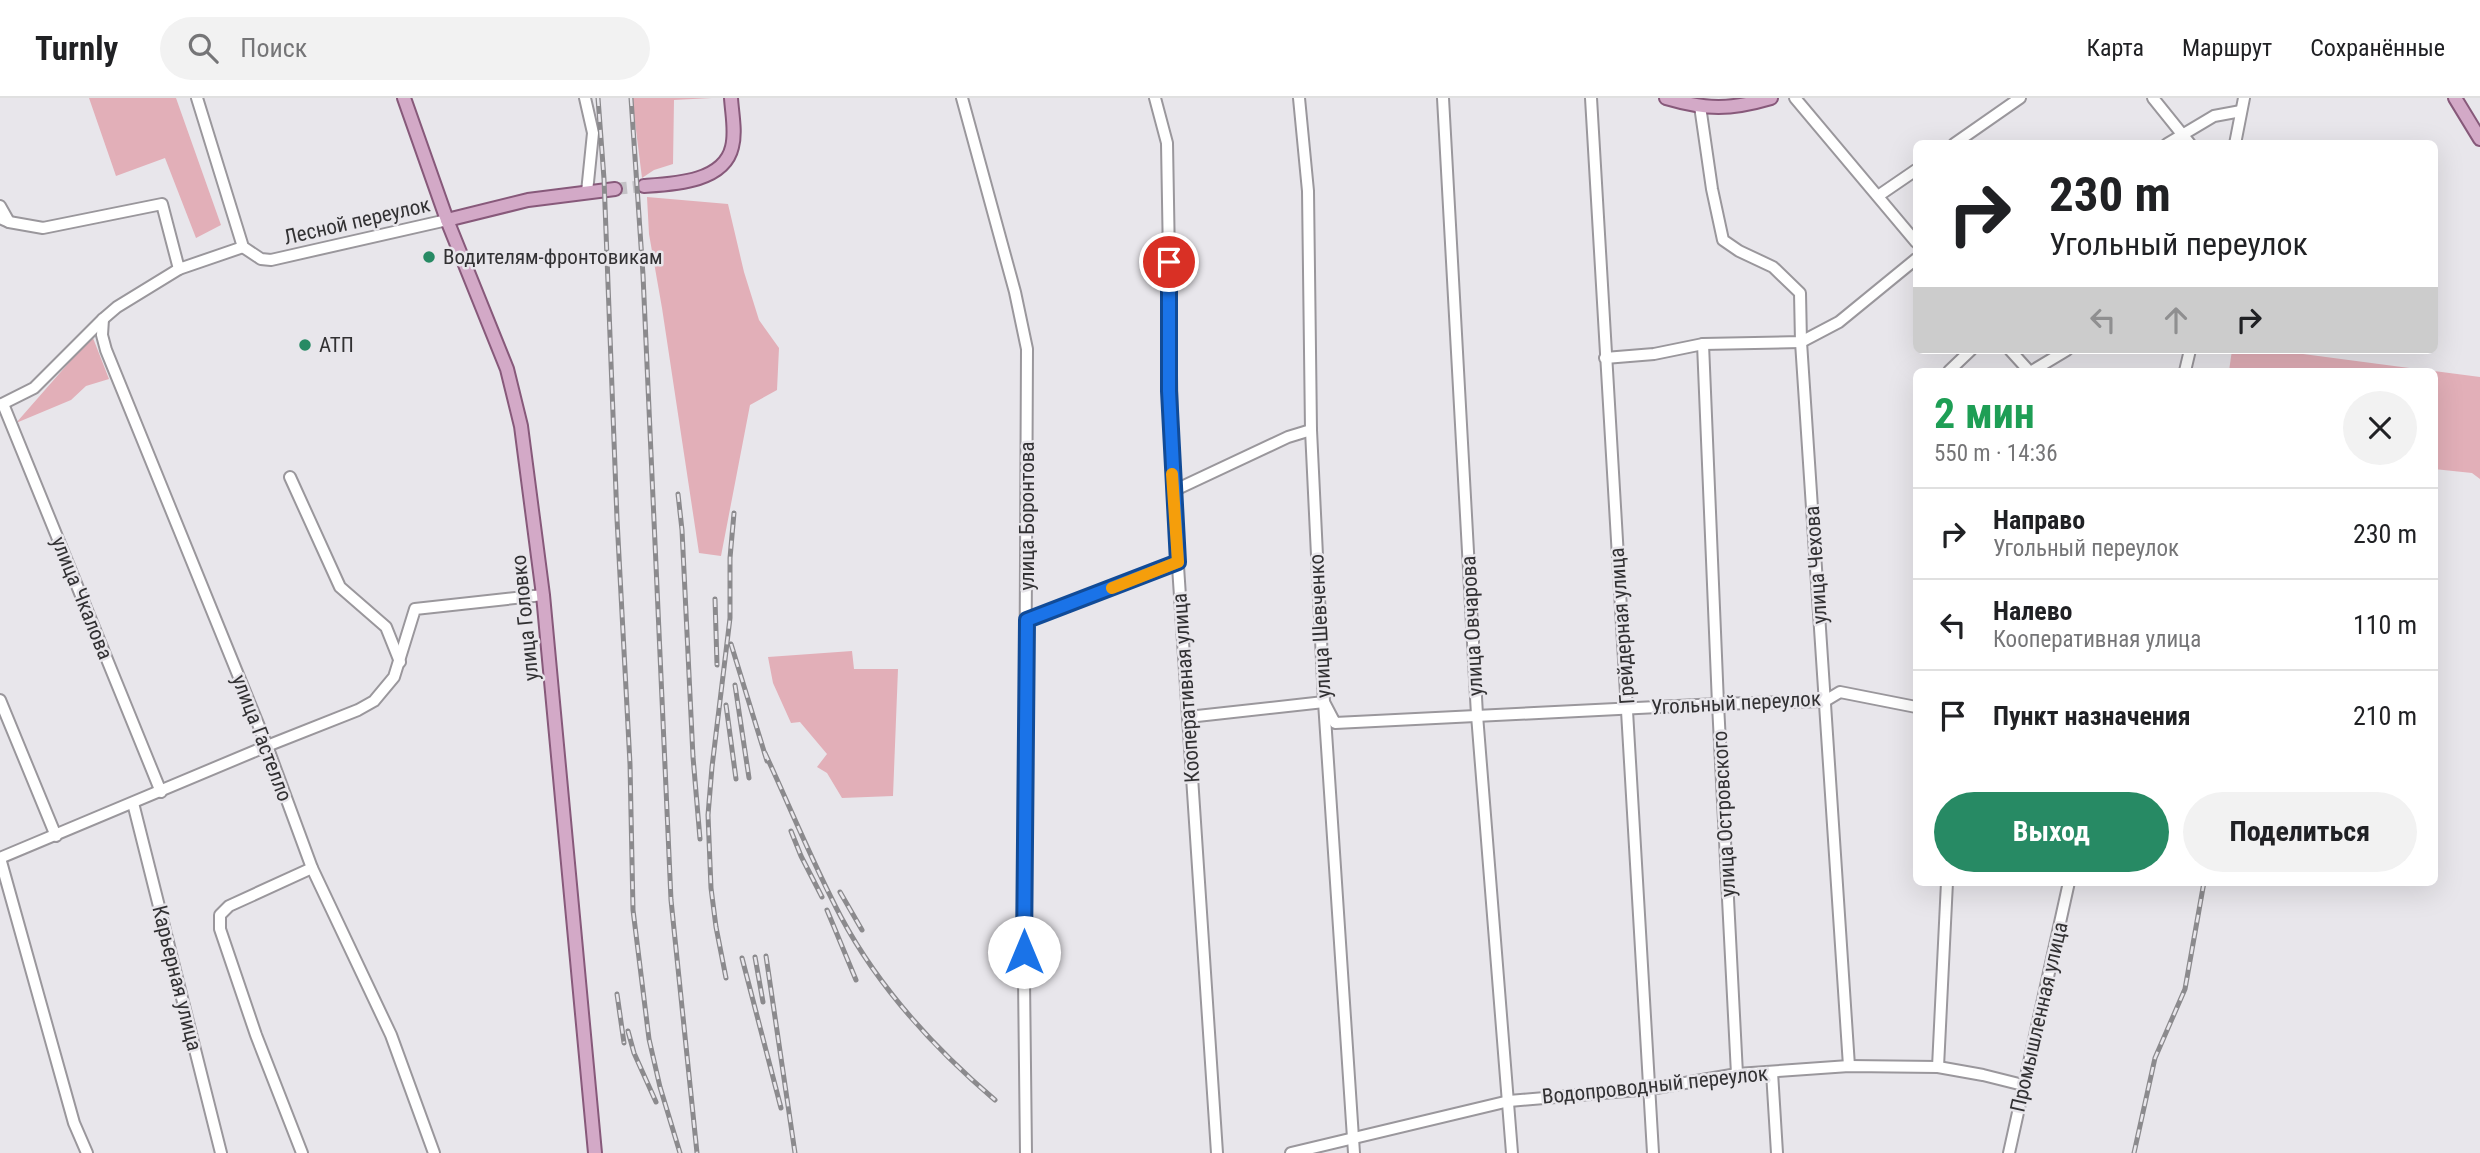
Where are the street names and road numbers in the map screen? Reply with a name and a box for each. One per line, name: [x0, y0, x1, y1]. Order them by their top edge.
street label: Лесной переулок: [281, 192, 433, 250]
street label: улица Боронтова: [1015, 442, 1039, 590]
street label: улица Чехова: [1800, 505, 1832, 625]
street label: улица Чкалова: [46, 533, 118, 663]
street label: Грейдерная улица: [1605, 547, 1639, 705]
street label: улица Шевченко: [1304, 553, 1336, 699]
street label: улица Головко: [506, 554, 544, 682]
street label: улица Овчарова: [1456, 555, 1488, 697]
street label: Кооперативная улица: [1167, 592, 1205, 784]
street label: улица Гастелло: [227, 671, 297, 805]
street label: Угольный переулок: [1651, 687, 1821, 719]
street label: улица Островского: [1708, 730, 1740, 898]
street label: Карьерная улица: [147, 903, 207, 1053]
street label: Промышленная улица: [2005, 920, 2073, 1114]
street label: Водопроводный переулок: [1541, 1061, 1769, 1109]

